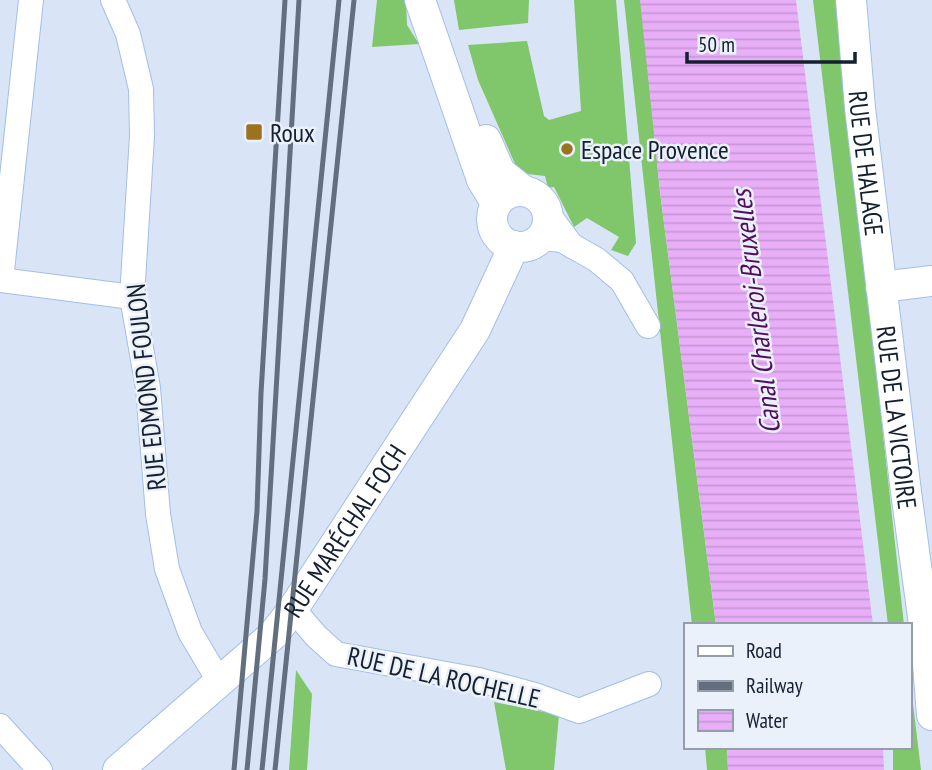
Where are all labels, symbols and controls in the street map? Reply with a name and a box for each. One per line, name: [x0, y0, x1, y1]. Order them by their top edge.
scale bar: [687, 21, 855, 65]
text: 50 m: [698, 31, 735, 58]
street label: RUE DE HALAGE: [842, 89, 892, 238]
place label: Roux: [270, 116, 315, 149]
marker: Roux: [244, 122, 264, 142]
place label: Espace Provence: [581, 133, 729, 166]
marker: Espace Provence: [559, 141, 575, 157]
water label: Canal Charleroi-Bruxelles: [721, 185, 788, 436]
street label: RUE EDMOND FOULON: [119, 282, 173, 492]
street label: RUE DE LA VICTOIRE: [870, 324, 925, 511]
street label: RUE MARÉCHAL FOCH: [276, 438, 413, 623]
legend: [684, 623, 911, 749]
text: Road: [746, 637, 782, 664]
street label: RUE DE LA ROCHELLE: [344, 639, 544, 715]
text: Railway: [746, 672, 803, 699]
text: Water: [746, 707, 788, 734]

